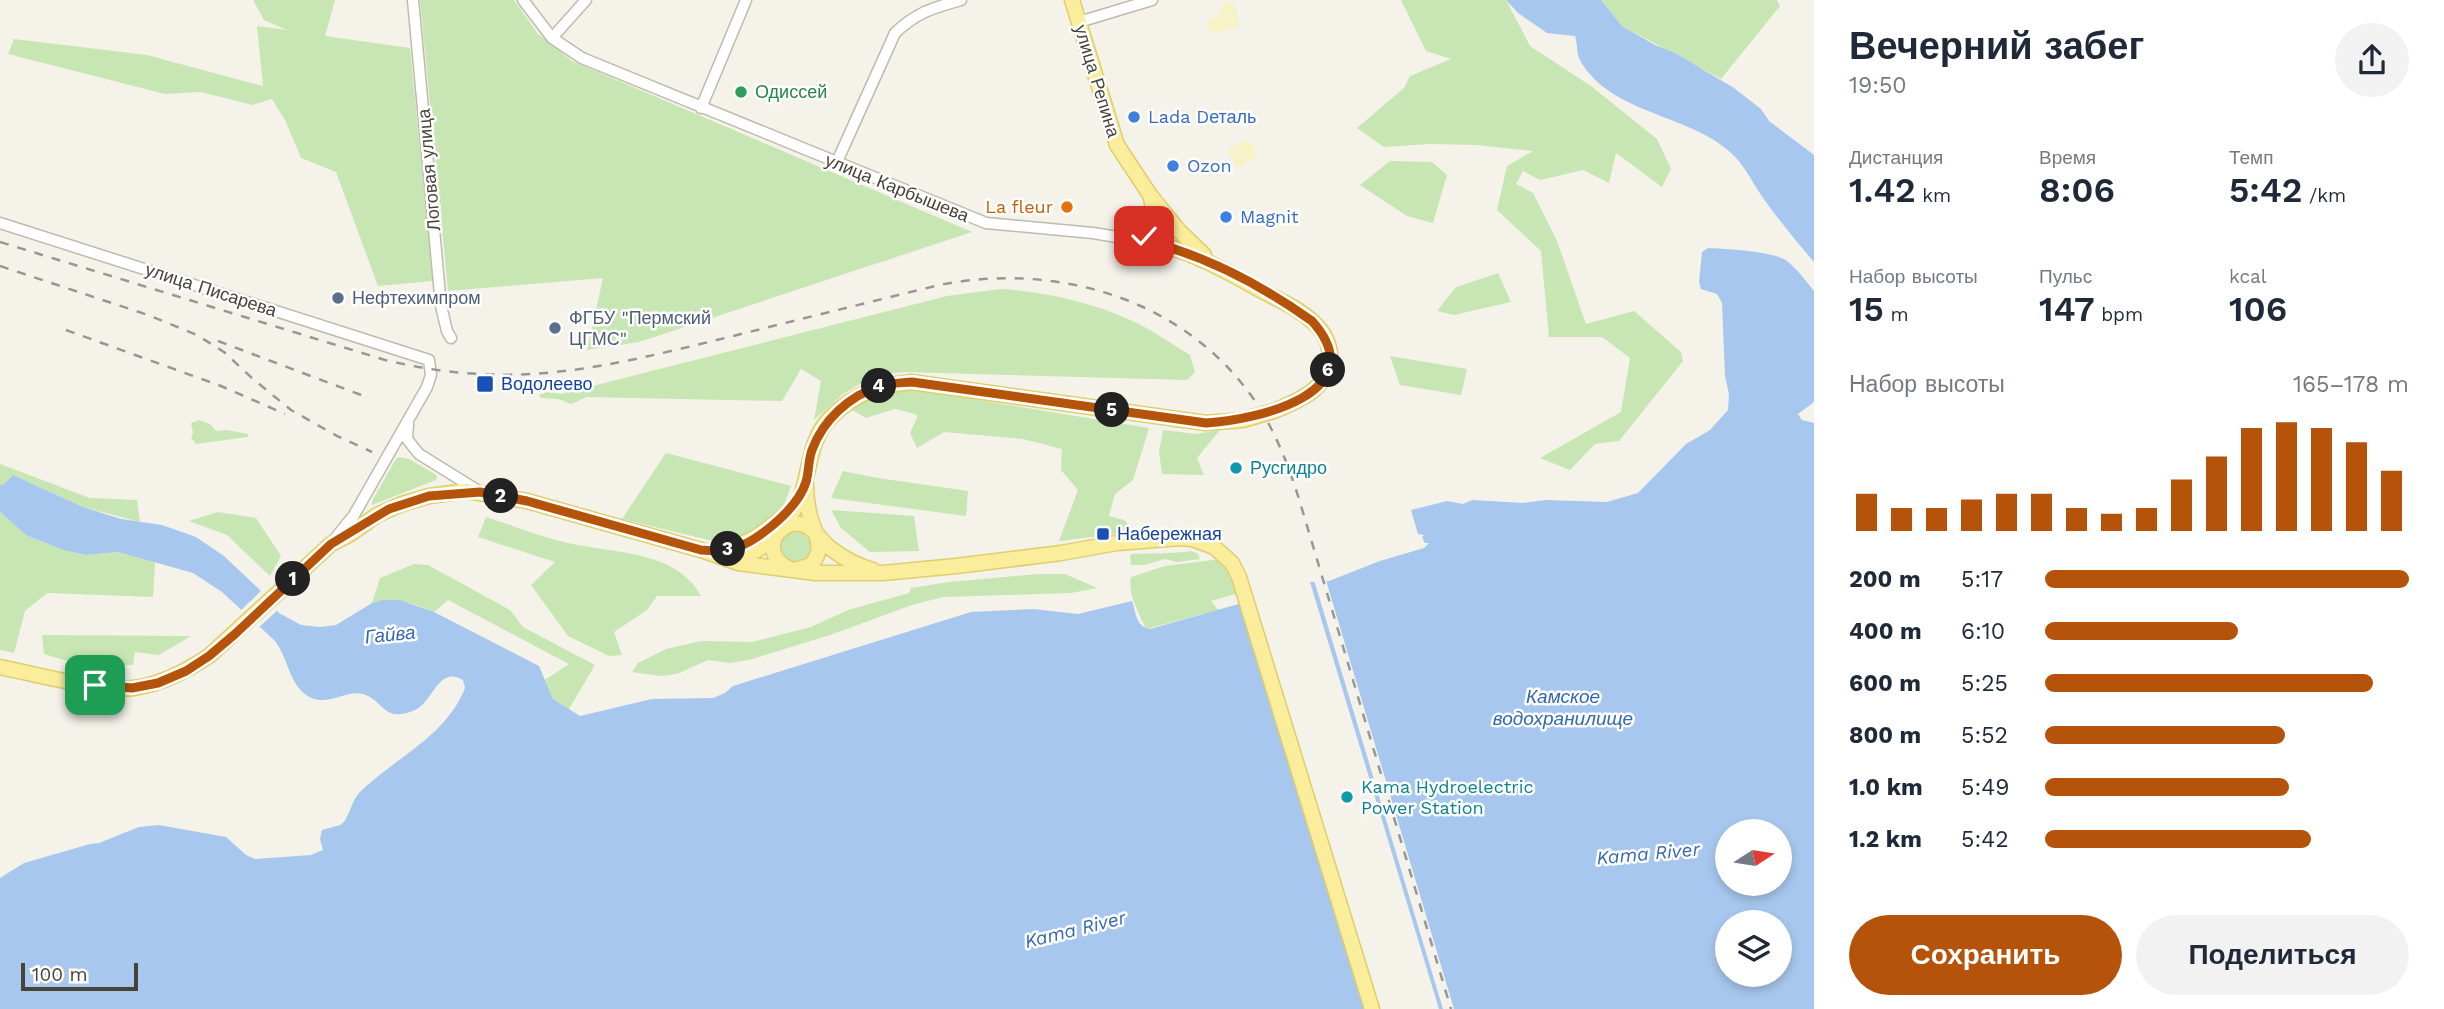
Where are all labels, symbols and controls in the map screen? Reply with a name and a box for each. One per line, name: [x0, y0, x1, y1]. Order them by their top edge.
street label: улица Репина: [1070, 22, 1125, 141]
button: share: [2335, 23, 2409, 97]
text: Вечерний забег: [1849, 24, 2144, 68]
text: 19:50: [1849, 72, 1907, 99]
place label: Одиссей: [755, 81, 827, 102]
marker: Одиссей: [733, 84, 749, 100]
place label: Lada Dеталь: [1148, 106, 1256, 127]
street label: Логовая улица: [413, 107, 444, 232]
marker: Lada Dеталь: [1126, 109, 1142, 125]
text: Дистанция: [1849, 146, 1943, 169]
text: Время: [2039, 146, 2096, 169]
text: Темп: [2229, 146, 2273, 169]
street label: улица Карбышева: [822, 149, 973, 226]
place label: Ozon: [1187, 155, 1232, 176]
marker: Ozon: [1165, 158, 1181, 174]
text: 1.42: [1849, 169, 1916, 211]
text: 8:06: [2039, 169, 2115, 211]
text: 5:42: [2229, 169, 2302, 211]
text: km: [1916, 184, 1951, 207]
text: /km: [2302, 184, 2346, 207]
place label: La fleur: [985, 196, 1053, 217]
marker: La fleur: [1059, 199, 1075, 215]
pin: [1114, 206, 1174, 266]
place label: Magnit: [1240, 206, 1299, 227]
marker: Magnit: [1218, 209, 1234, 225]
icon: check: [1125, 217, 1163, 255]
street label: улица Писарева: [143, 258, 280, 321]
text: Набор высоты: [1849, 265, 1978, 288]
text: Пульс: [2039, 265, 2092, 288]
text: kcal: [2229, 265, 2267, 288]
place label: Нефтехимпром: [352, 287, 481, 308]
text: 15: [1849, 288, 1884, 330]
text: 147: [2039, 288, 2095, 330]
text: 106: [2229, 288, 2287, 330]
marker: Нефтехимпром: [330, 290, 346, 306]
text: m: [1884, 303, 1909, 326]
text: bpm: [2095, 303, 2143, 326]
place label: ФГБУ "Пермский ЦГМС": [569, 307, 711, 349]
marker: ФГБУ "Пермский ЦГМС": [547, 320, 563, 336]
pin: 6: [1310, 352, 1346, 388]
text: 6: [1322, 358, 1333, 381]
pin: 4: [862, 368, 896, 404]
text: Набор высоты: [1849, 371, 2005, 398]
text: 165–178 m: [2293, 371, 2409, 398]
place label: Водолеево: [501, 373, 593, 394]
marker: Водолеево: [475, 374, 495, 394]
text: 4: [872, 374, 885, 397]
pin: 5: [1094, 392, 1130, 428]
text: 5: [1106, 398, 1117, 421]
place label: Русгидро: [1250, 457, 1327, 478]
marker: Русгидро: [1228, 460, 1244, 476]
pin: 2: [484, 478, 518, 514]
text: 2: [495, 484, 506, 507]
place label: Набережная: [1117, 523, 1222, 544]
marker: Набережная: [1095, 526, 1111, 542]
pin: 3: [710, 532, 746, 566]
text: 3: [722, 537, 733, 560]
pin: 1: [276, 562, 310, 596]
text: 200 m: [1849, 566, 1921, 593]
text: 5:17: [1961, 566, 2003, 593]
text: 1: [288, 567, 297, 590]
text: 400 m: [1849, 618, 1922, 645]
text: 6:10: [1961, 618, 2005, 645]
water label: Гайва: [364, 620, 417, 649]
pin: [65, 655, 125, 715]
icon: arrive: [76, 666, 114, 704]
text: 600 m: [1849, 670, 1921, 697]
text: 5:25: [1961, 670, 2008, 697]
water label: Камское водохранилище: [1493, 685, 1633, 730]
text: 800 m: [1849, 722, 1921, 749]
text: 5:52: [1961, 722, 2008, 749]
text: 1.0 km: [1849, 774, 1923, 801]
text: 5:49: [1961, 774, 2009, 801]
place label: Kama Hydroelectric Power Station: [1361, 776, 1534, 818]
marker: Kama Hydroelectric Power Station: [1339, 789, 1355, 805]
north arrow: [1715, 819, 1792, 896]
map controls: [1715, 819, 1792, 987]
text: 1.2 km: [1849, 826, 1922, 853]
text: 5:42: [1961, 826, 2009, 853]
water label: Kama River: [1595, 837, 1701, 869]
water label: Kama River: [1022, 906, 1129, 953]
button: layers: [1715, 910, 1792, 987]
button: Сохранить: [1849, 915, 2122, 995]
button: Поделиться: [2136, 915, 2409, 995]
scale bar: [21, 960, 138, 992]
text: 100 m: [32, 963, 88, 986]

